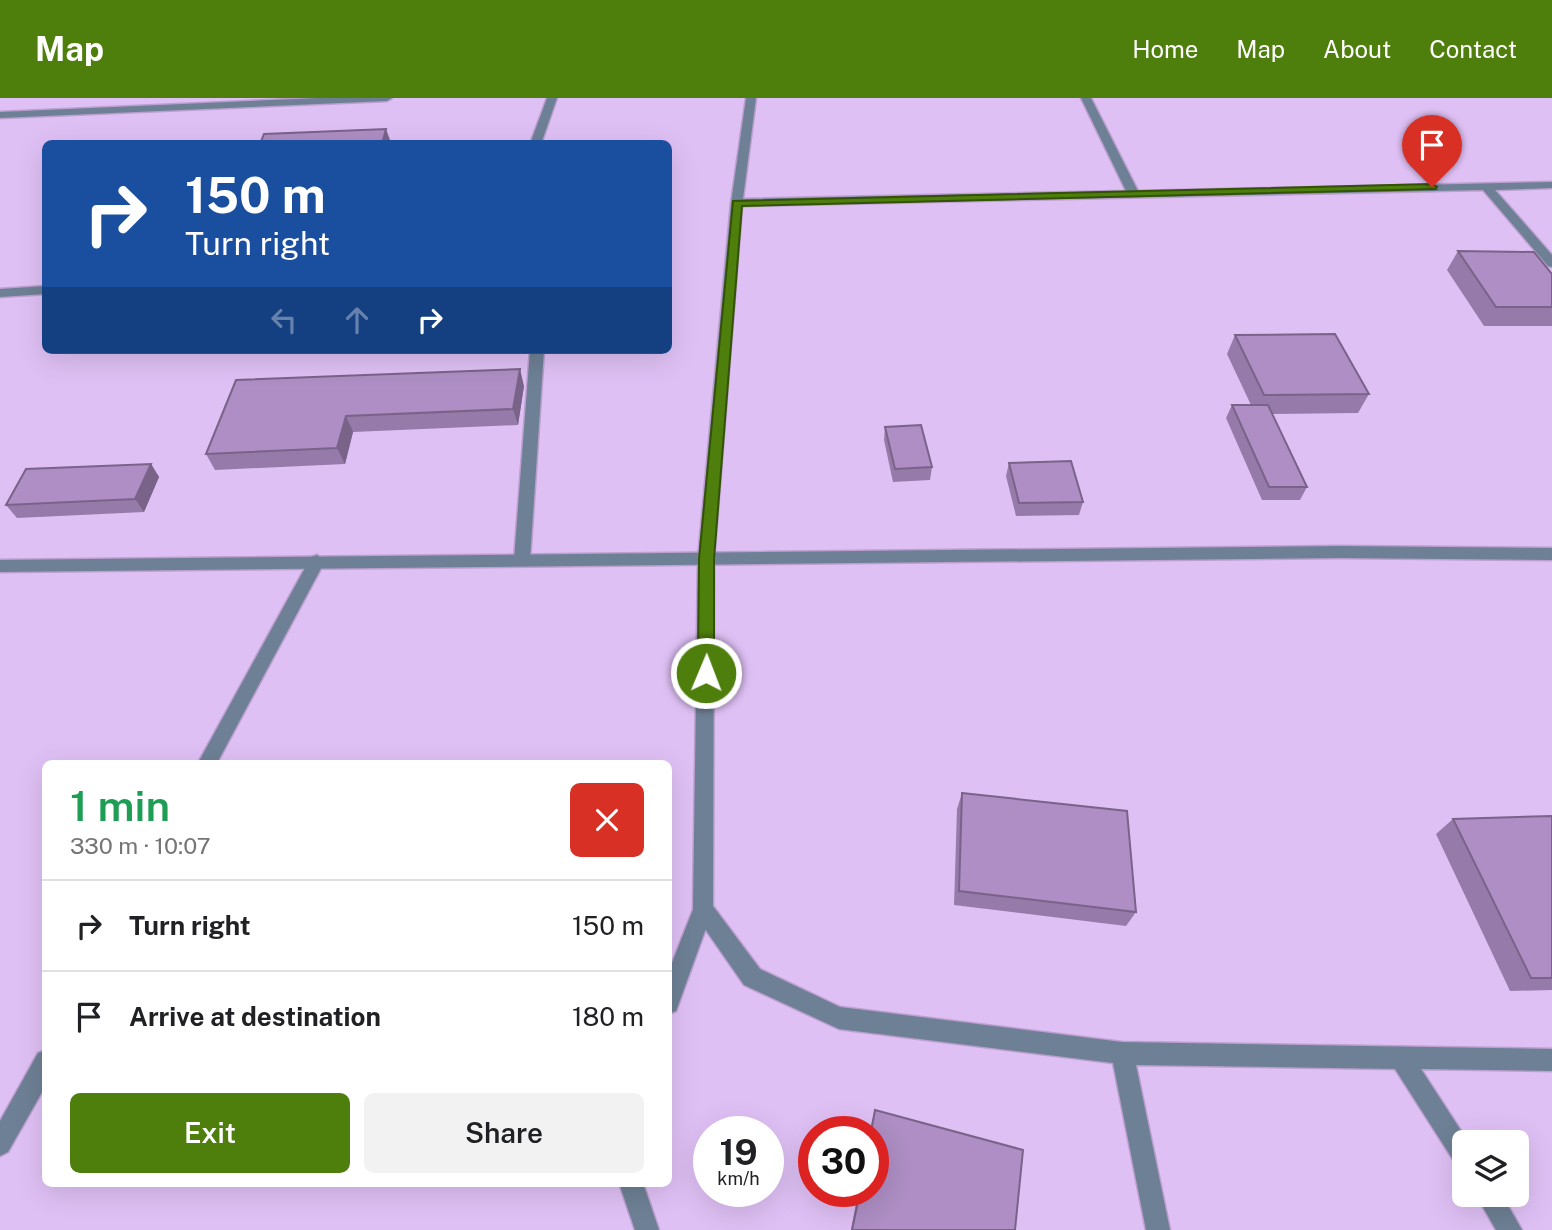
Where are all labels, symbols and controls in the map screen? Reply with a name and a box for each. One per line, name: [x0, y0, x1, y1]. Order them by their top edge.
text: Map: [35, 30, 104, 68]
text: Home: [1132, 35, 1198, 63]
text: Map: [1236, 35, 1285, 63]
text: About: [1323, 35, 1391, 63]
text: Contact: [1429, 35, 1517, 63]
pin: [1402, 115, 1462, 187]
icon: arrive: [1413, 126, 1451, 164]
text: 150 m: [185, 166, 326, 224]
icon: right: [70, 168, 161, 259]
text: Turn right: [185, 225, 330, 262]
icon: left: [265, 301, 303, 339]
icon: ahead: [338, 301, 376, 339]
icon: right: [411, 301, 449, 339]
position arrow: [669, 636, 743, 710]
text: 1 min: [70, 781, 170, 830]
button: close: [570, 783, 644, 857]
text: 330 m · 10:07: [70, 832, 211, 859]
icon: right: [70, 907, 108, 945]
text: Turn right: [129, 910, 251, 941]
text: 150 m: [572, 910, 644, 941]
icon: arrive: [70, 998, 108, 1036]
text: Arrive at destination: [129, 1001, 381, 1032]
text: 180 m: [572, 1001, 644, 1032]
button: Exit: [70, 1093, 350, 1173]
button: Share: [364, 1093, 644, 1173]
speed limit sign: 30: [798, 1116, 889, 1207]
map controls: [1452, 1130, 1529, 1207]
button: layers: [1452, 1130, 1529, 1207]
text: 19: [719, 1132, 758, 1173]
text: km/h: [717, 1168, 760, 1189]

